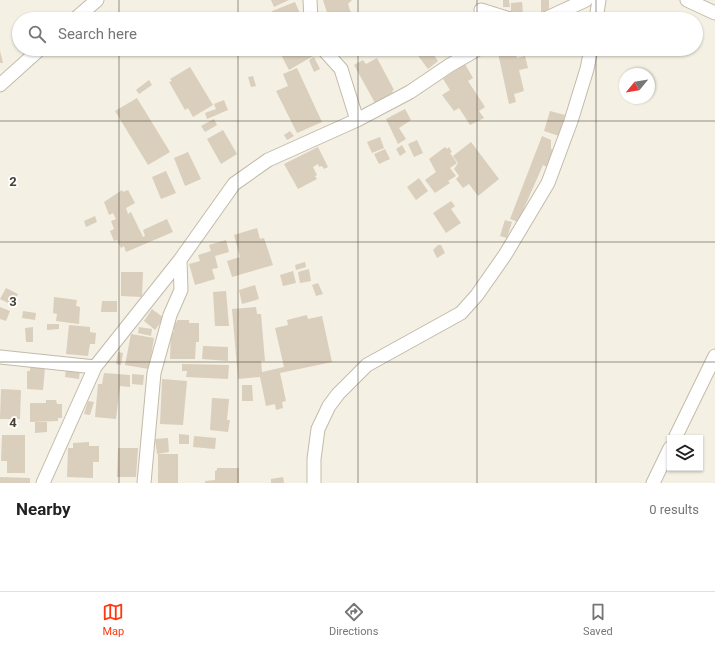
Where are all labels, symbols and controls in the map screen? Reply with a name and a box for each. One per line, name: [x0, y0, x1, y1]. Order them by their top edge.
search box: [12, 12, 703, 56]
icon: search: [26, 23, 48, 45]
text: Search here: [58, 25, 137, 43]
north arrow: [619, 68, 655, 104]
text: 2: [9, 174, 17, 189]
text: 3: [9, 294, 17, 309]
text: 4: [9, 415, 17, 430]
map controls: [667, 435, 703, 471]
button: layers: [667, 435, 703, 471]
text: Nearby: [16, 499, 71, 519]
text: 0 results: [649, 502, 699, 517]
tab: Map: [102, 601, 124, 638]
tab: Directions: [329, 601, 378, 638]
tab: Saved: [583, 601, 613, 638]

